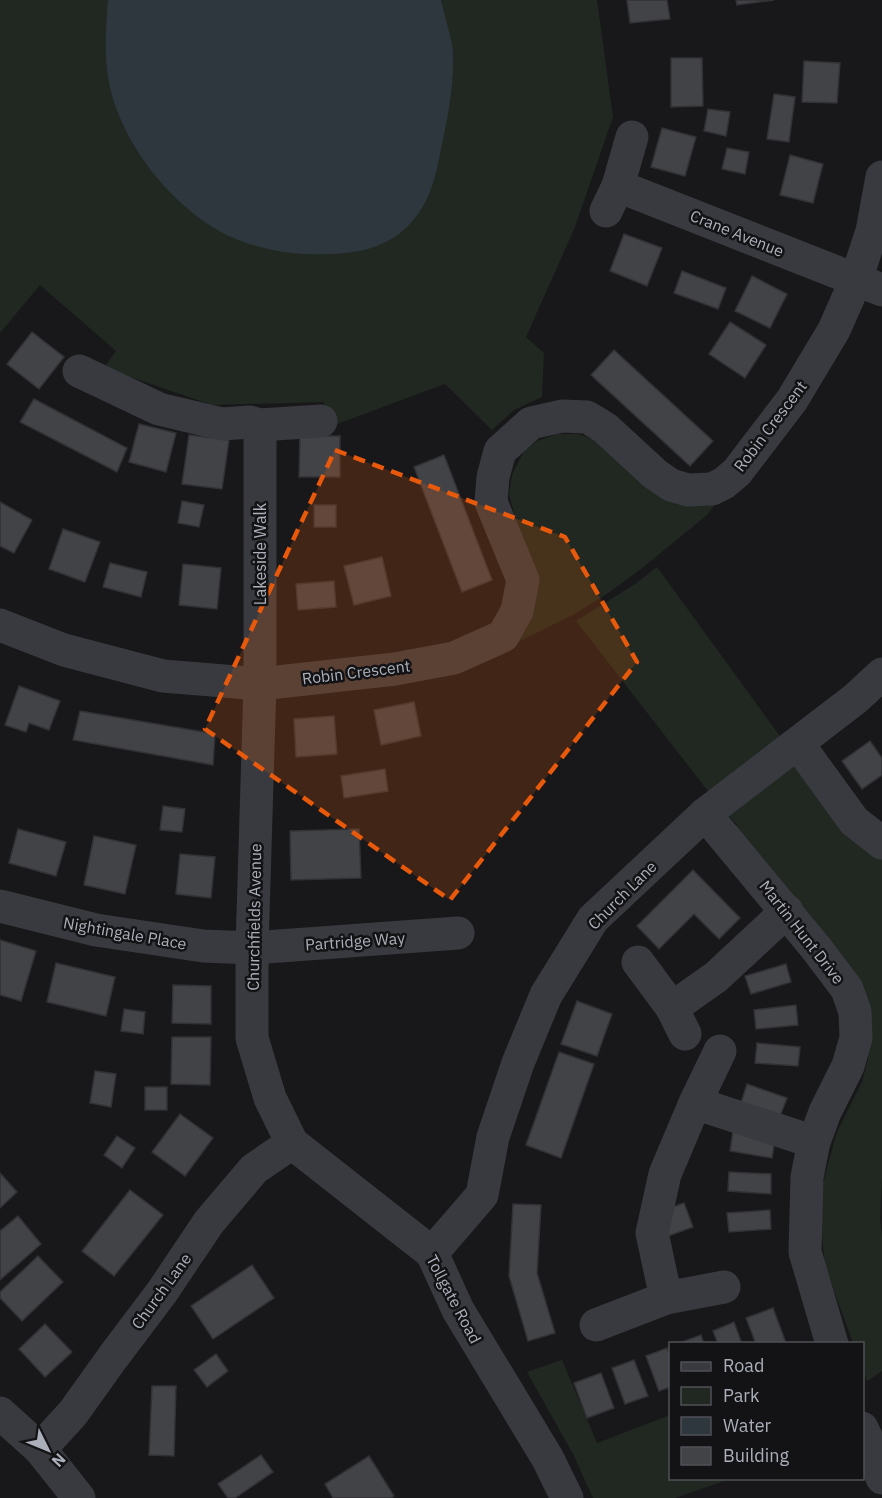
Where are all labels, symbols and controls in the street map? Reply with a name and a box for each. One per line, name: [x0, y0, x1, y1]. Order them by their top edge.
street label: Crane Avenue: [687, 205, 787, 261]
street label: Robin Crescent: [729, 377, 811, 475]
street label: Lakeside Walk: [250, 502, 270, 605]
street label: Robin Crescent: [301, 655, 411, 689]
street label: Churchfields Avenue: [243, 843, 265, 991]
street label: Church Lane: [583, 856, 661, 934]
street label: Martin Hunt Drive: [755, 876, 849, 988]
street label: Nightingale Place: [62, 912, 188, 954]
street label: Partridge Way: [304, 928, 406, 954]
street label: Church Lane: [127, 1249, 195, 1333]
street label: Tollgate Road: [422, 1251, 486, 1347]
legend: [669, 1342, 864, 1480]
text: Road: [723, 1354, 764, 1377]
text: Park: [723, 1384, 760, 1407]
text: Water: [723, 1414, 772, 1437]
north arrow: [18, 1420, 78, 1480]
text: Building: [723, 1444, 790, 1467]
text: N: [48, 1449, 70, 1471]

